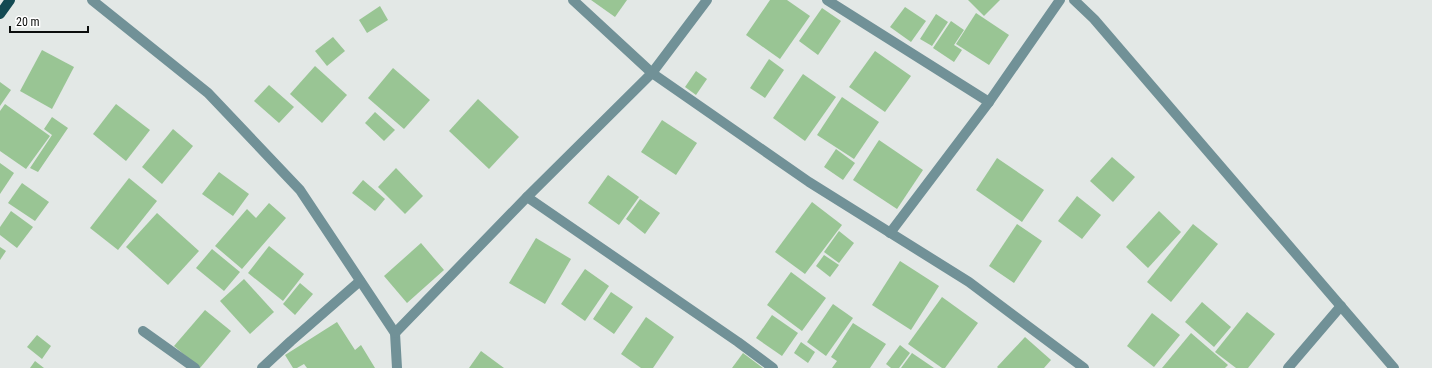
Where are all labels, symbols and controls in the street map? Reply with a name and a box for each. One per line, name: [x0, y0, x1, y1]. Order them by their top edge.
scale bar: [10, 8, 88, 34]
text: 20 m: [16, 15, 40, 29]

